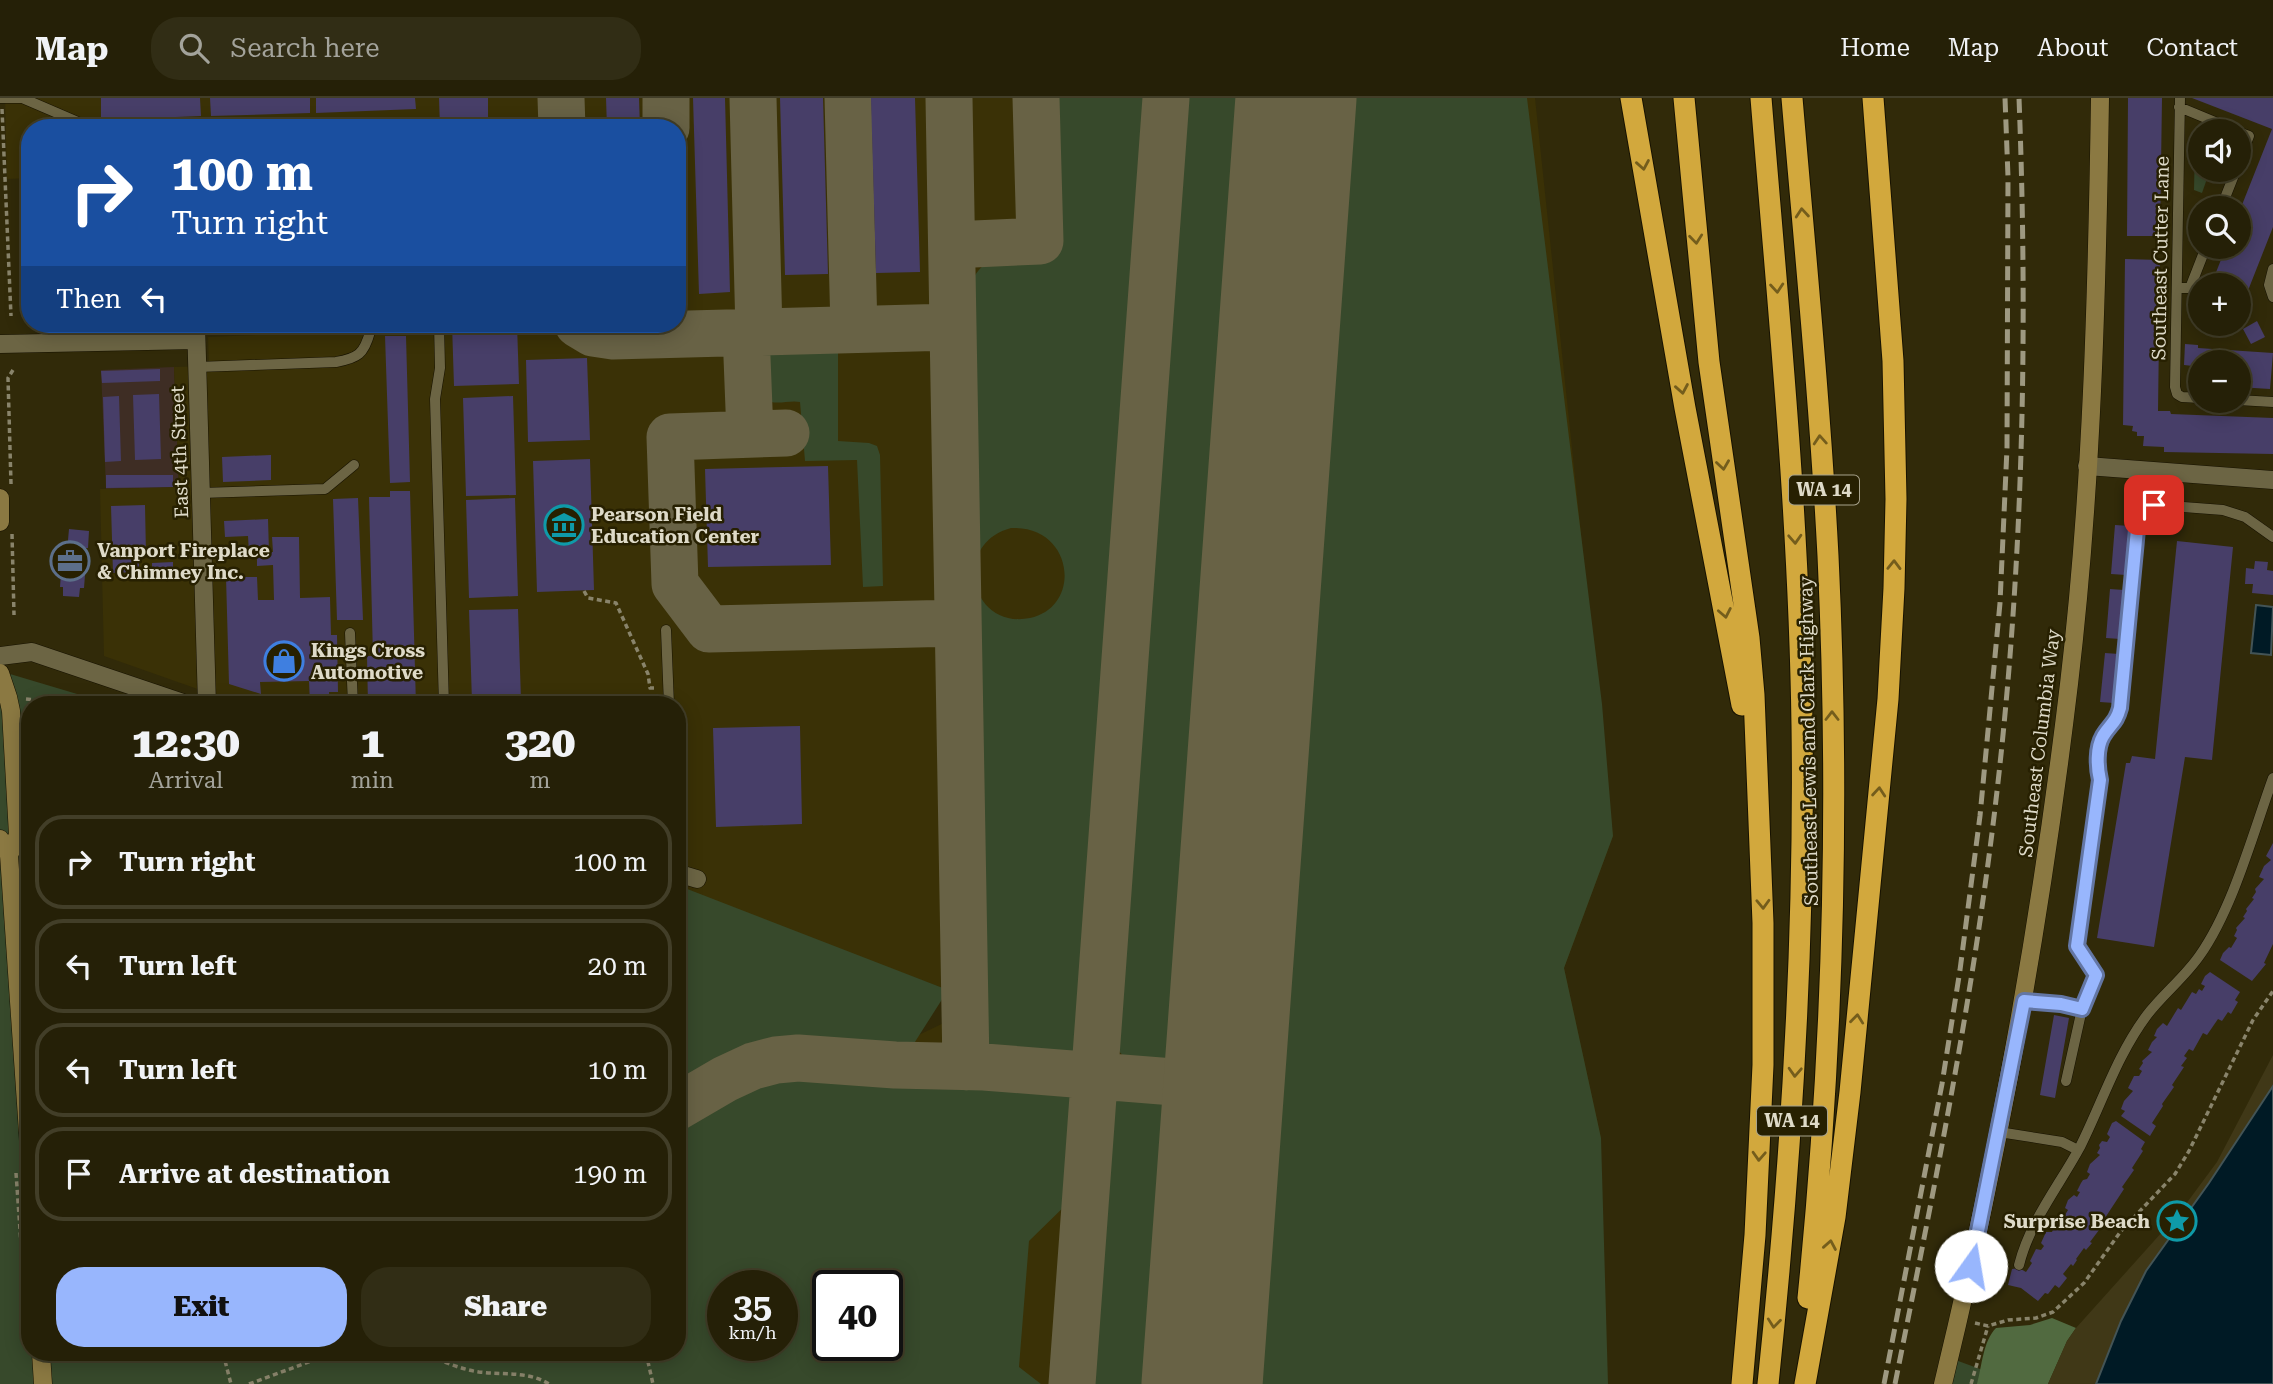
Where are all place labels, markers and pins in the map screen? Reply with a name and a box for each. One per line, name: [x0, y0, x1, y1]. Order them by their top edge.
pin: [2124, 475, 2184, 535]
place label: Pearson Field Education Center: [591, 503, 760, 548]
museum icon: Pearson Field Education Center: [543, 504, 585, 546]
place label: Vanport Fireplace & Chimney Inc.: [97, 539, 270, 584]
office icon: Vanport Fireplace & Chimney Inc.: [49, 540, 91, 582]
place label: Kings Cross Automotive: [311, 639, 425, 684]
shop icon: Kings Cross Automotive: [263, 640, 305, 682]
place icon: Surprise Beach: [2156, 1200, 2198, 1242]
place label: Surprise Beach: [2004, 1210, 2150, 1233]

